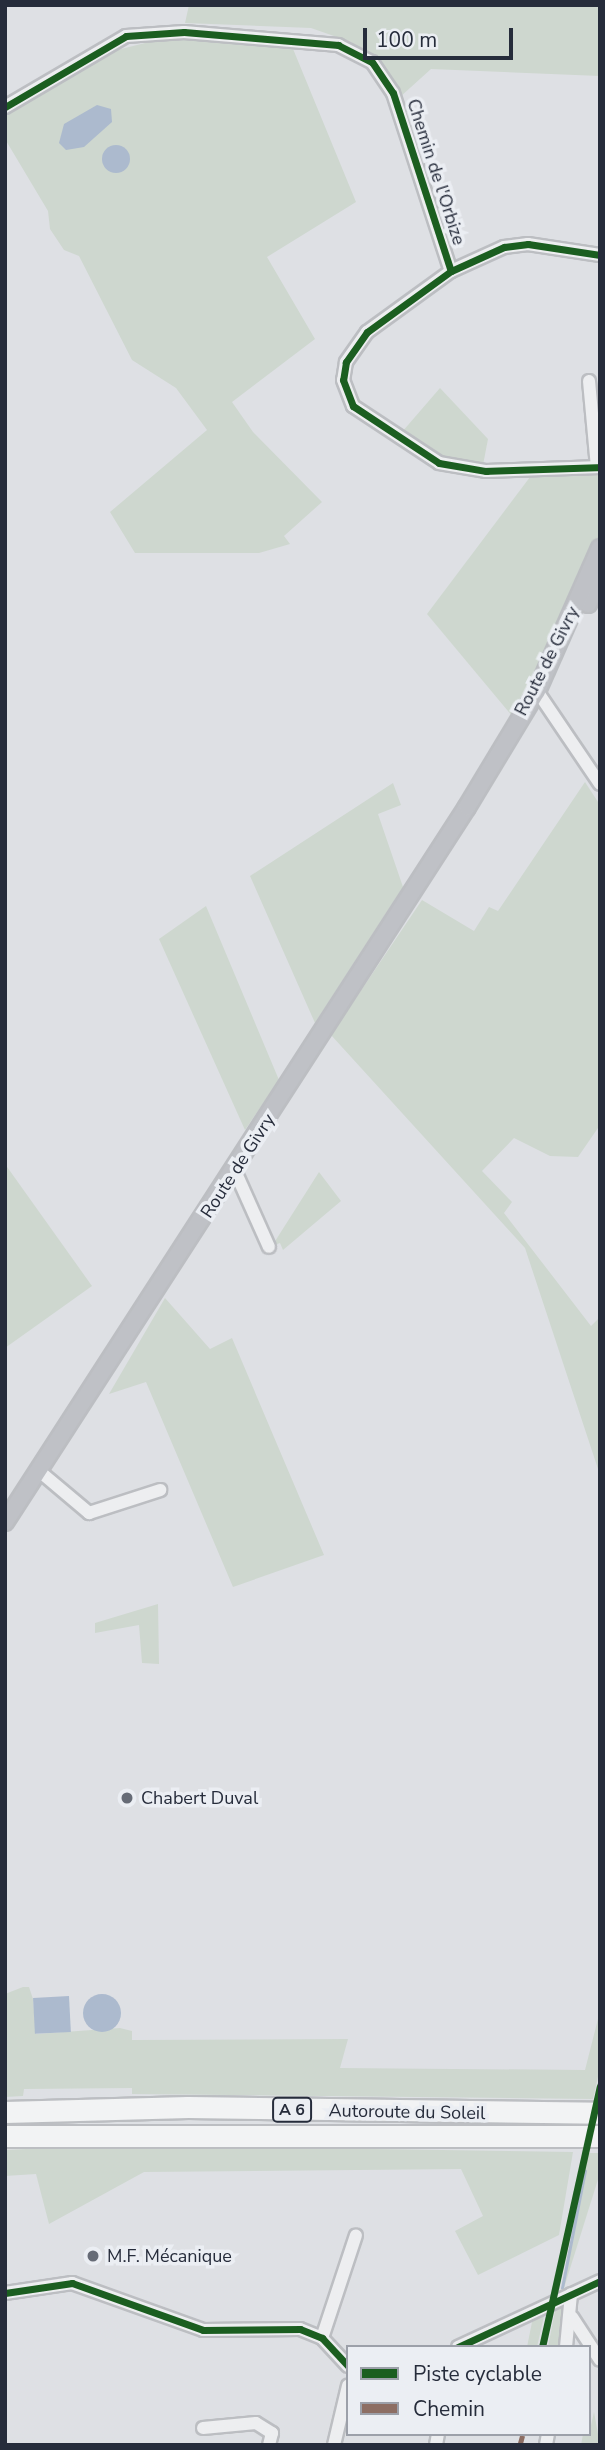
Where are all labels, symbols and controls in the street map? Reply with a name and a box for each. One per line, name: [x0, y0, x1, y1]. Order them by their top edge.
scale bar: [367, 14, 518, 58]
text: 100 m: [376, 26, 437, 54]
street label: Chemin de l'Orbize: [402, 96, 470, 248]
street label: Route de Givry: [510, 603, 584, 719]
street label: Route de Givry: [196, 1110, 280, 1222]
place label: Chabert Duval: [141, 1787, 258, 1809]
marker: Chabert Duval: [119, 1790, 135, 1806]
road number: A 6: [271, 2098, 313, 2122]
street label: Autoroute du Soleil: [328, 2100, 486, 2124]
place label: M.F. Mécanique: [107, 2245, 232, 2267]
marker: M.F. Mécanique: [85, 2248, 101, 2264]
legend: [346, 2345, 591, 2436]
text: Piste cyclable: [413, 2360, 542, 2388]
text: Chemin: [413, 2395, 485, 2423]

